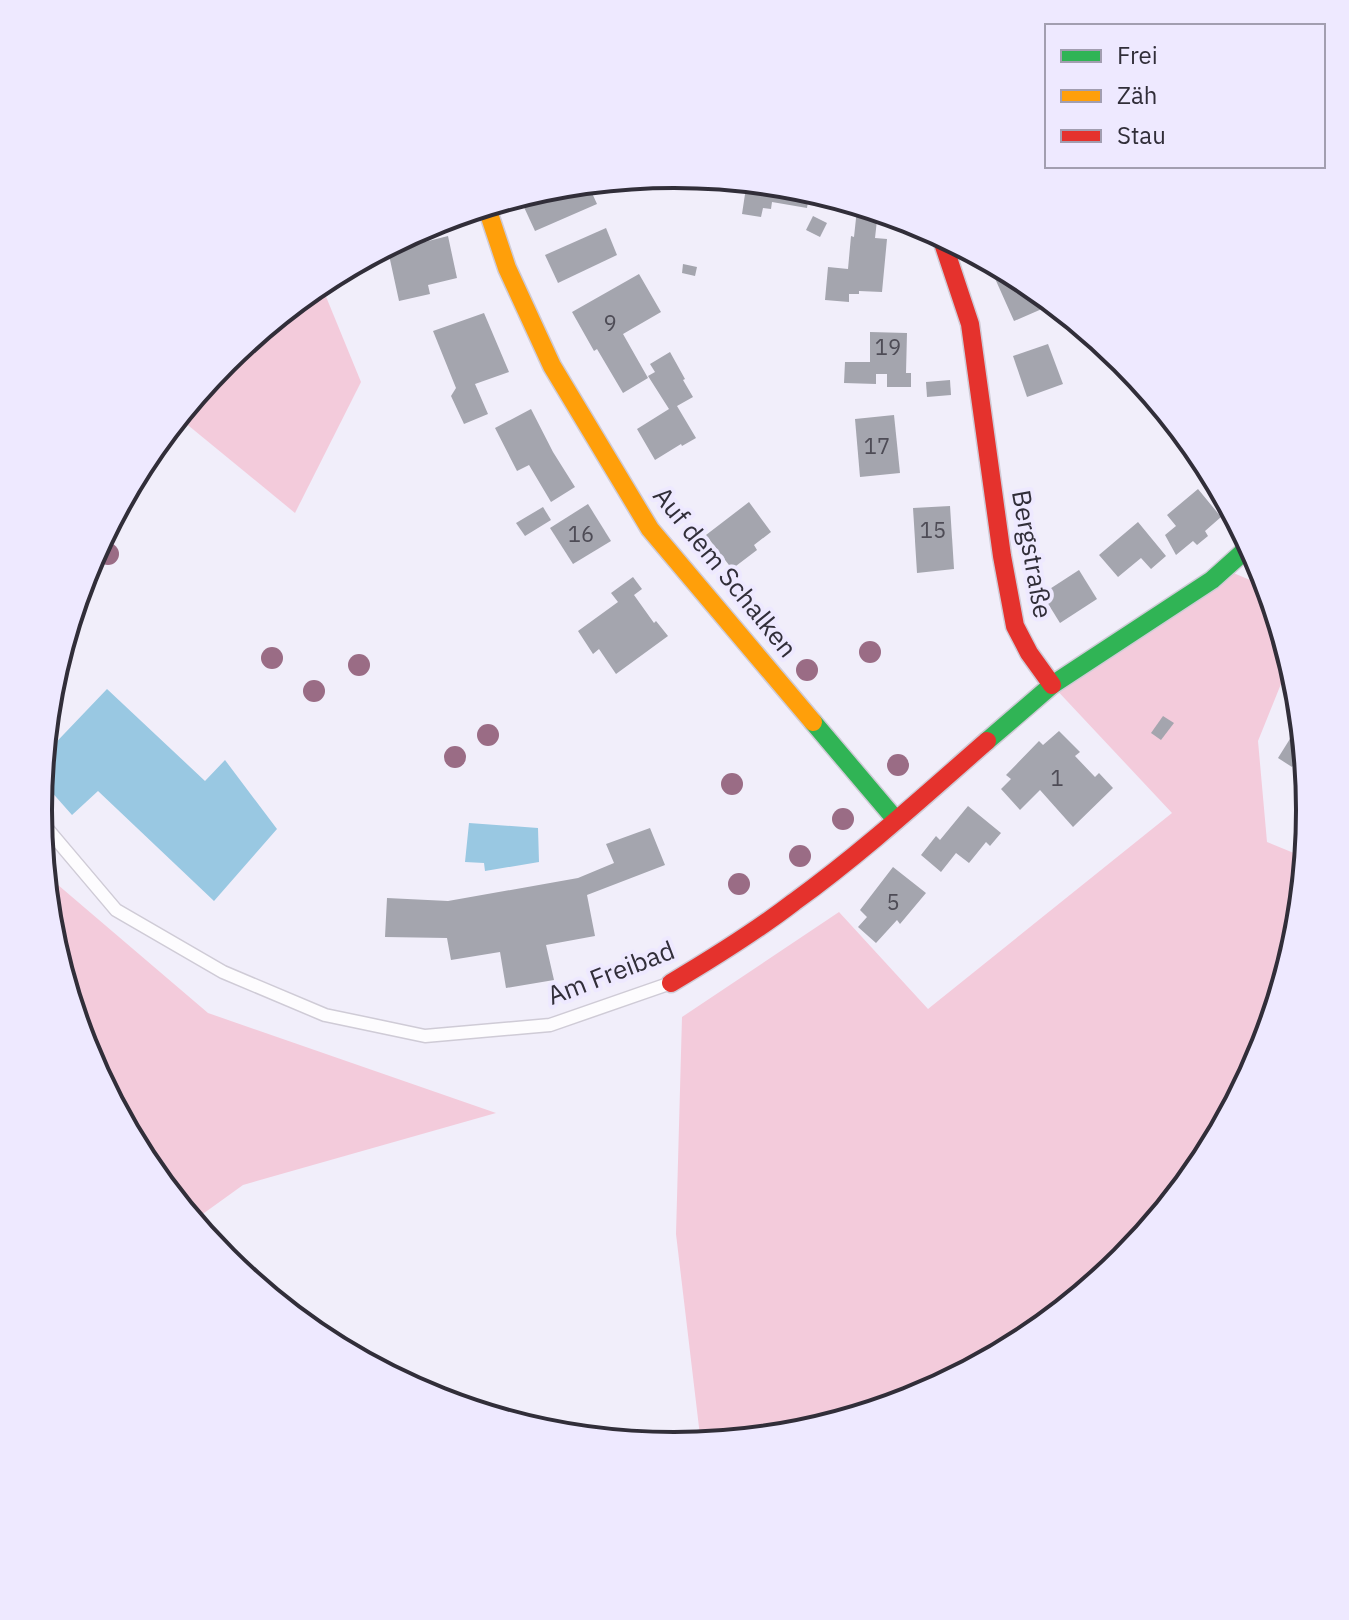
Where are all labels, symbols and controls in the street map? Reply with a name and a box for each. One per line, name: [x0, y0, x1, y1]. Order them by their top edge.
legend: [1045, 24, 1325, 168]
text: Frei: [1117, 39, 1158, 71]
text: Zäh: [1117, 79, 1157, 111]
text: Stau: [1117, 119, 1166, 151]
house number: 9: [603, 308, 617, 337]
house number: 19: [875, 332, 901, 361]
house number: 17: [864, 431, 890, 460]
street label: Auf dem Schalken: [646, 479, 805, 664]
street label: Bergstraße: [1005, 487, 1061, 621]
house number: 15: [920, 515, 946, 544]
house number: 16: [568, 519, 594, 548]
house number: 1: [1050, 763, 1064, 792]
house number: 5: [886, 887, 900, 916]
street label: Am Freibad: [542, 932, 679, 1012]

